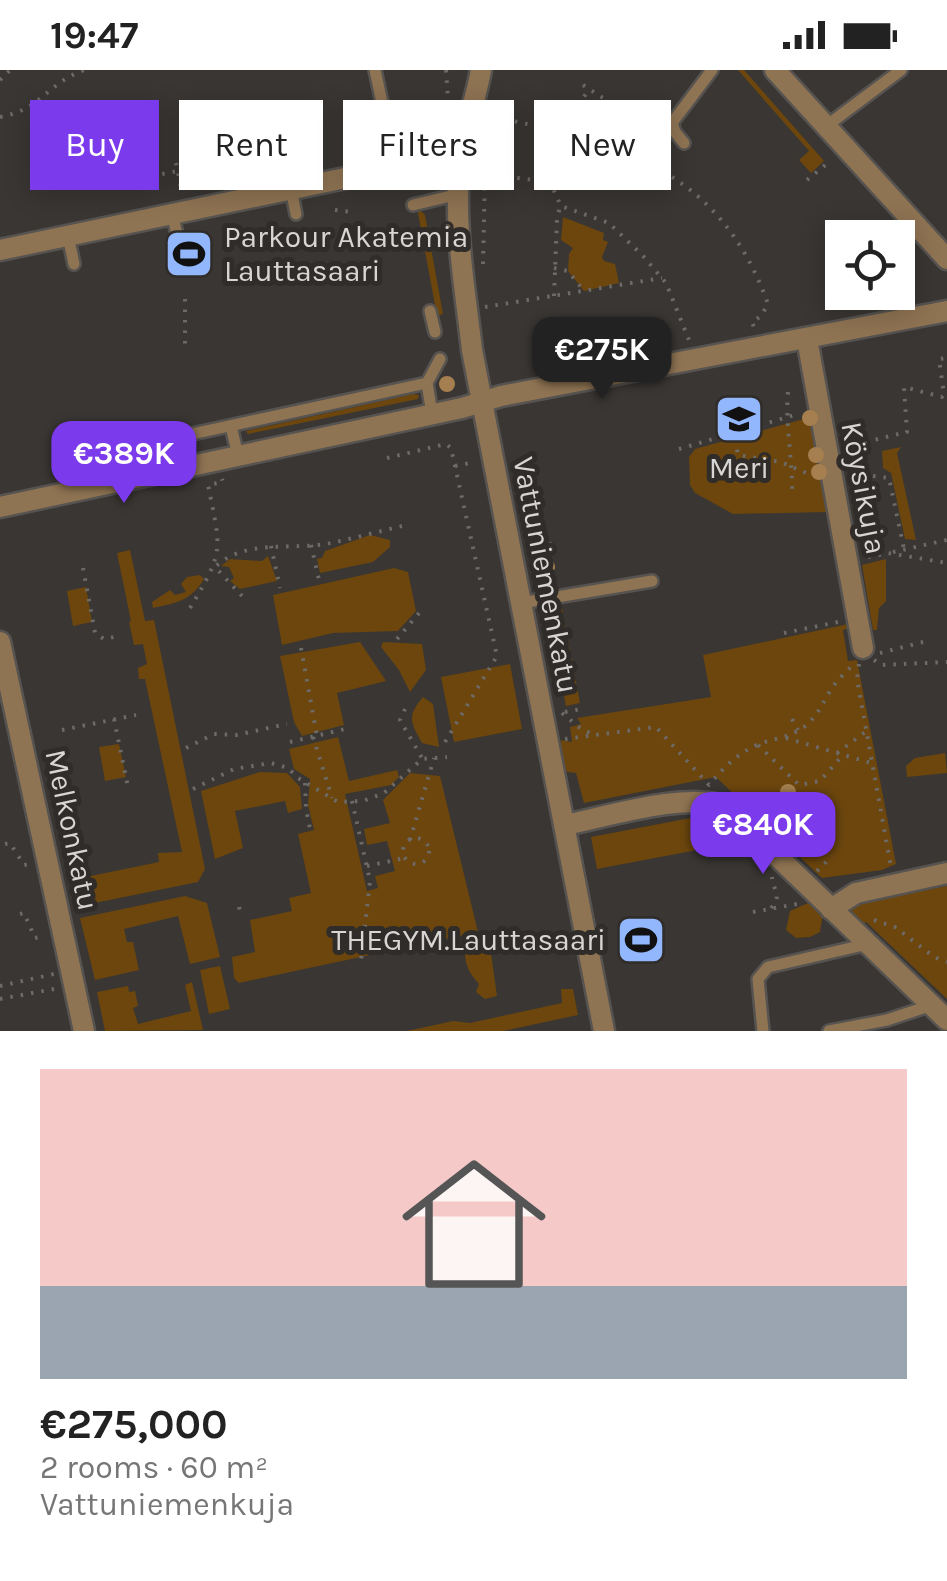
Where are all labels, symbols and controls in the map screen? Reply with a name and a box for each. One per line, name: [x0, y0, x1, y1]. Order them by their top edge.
text: 19:47: [50, 13, 138, 58]
chip: Buy: [30, 100, 159, 190]
chip: Rent: [179, 100, 323, 190]
chip: Filters: [343, 100, 514, 190]
chip: New: [534, 100, 671, 190]
place label: Parkour Akatemia Lauttasaari: [224, 219, 468, 289]
map controls: [825, 220, 915, 310]
button: locate: [825, 220, 915, 310]
sports icon: Parkour Akatemia Lauttasaari: [163, 228, 215, 280]
pin: €275K: [532, 317, 672, 402]
text: €275K: [554, 331, 650, 368]
school or university icon: Meri: [713, 393, 765, 445]
street label: Köysikuja: [834, 419, 894, 557]
pin: €389K: [54, 421, 194, 506]
text: €389K: [73, 435, 175, 472]
place label: Meri: [709, 450, 769, 486]
street label: Vattuniemenkatu: [505, 454, 587, 696]
street label: Melkonkatu: [37, 746, 107, 914]
pin: €840K: [693, 792, 833, 877]
text: €840K: [712, 806, 814, 843]
sports icon: THEGYM.Lauttasaari: [615, 914, 667, 966]
place label: THEGYM.Lauttasaari: [331, 922, 606, 958]
icon: home: [384, 1134, 564, 1314]
text: €275,000: [40, 1399, 228, 1449]
text: 2 rooms · 60 m²: [40, 1449, 268, 1486]
text: Vattuniemenkuja: [40, 1486, 294, 1523]

